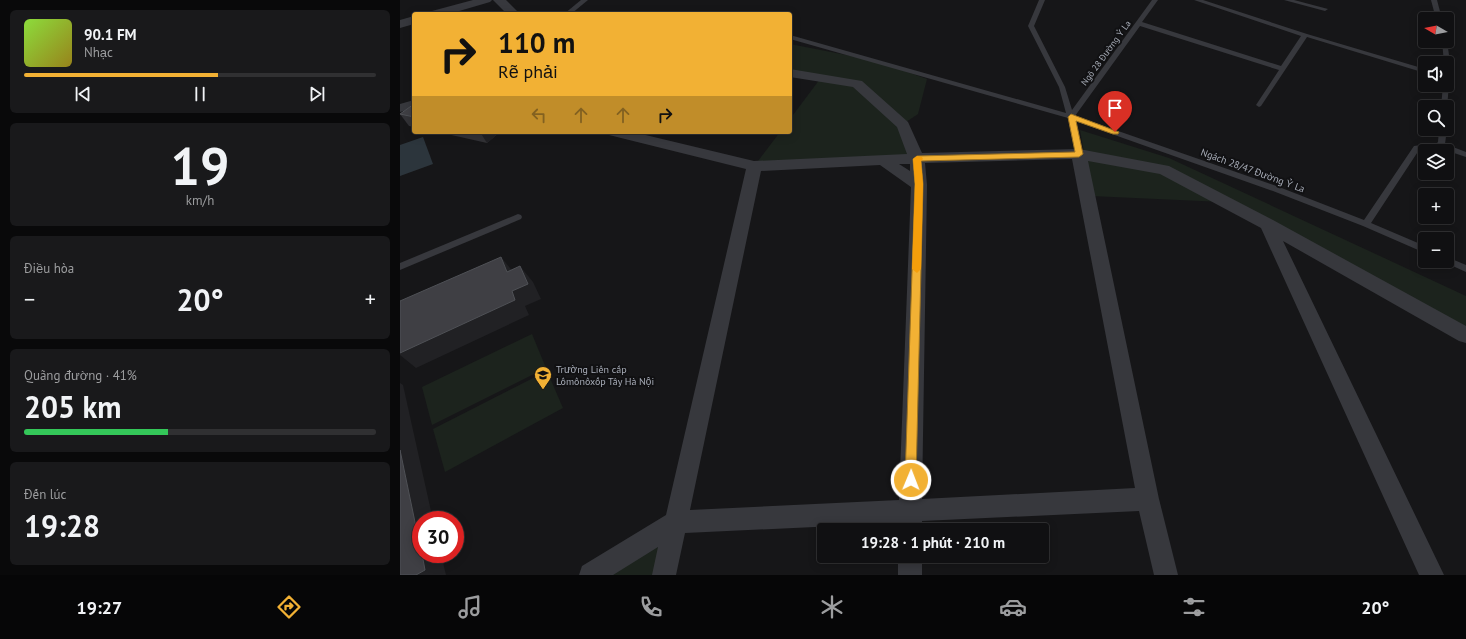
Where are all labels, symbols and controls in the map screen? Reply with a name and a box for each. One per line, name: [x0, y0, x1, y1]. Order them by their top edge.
north arrow: [1418, 12, 1454, 48]
map controls: [1418, 12, 1454, 268]
street label: Ngõ 28 Đường Ỷ La: [1078, 18, 1133, 87]
text: 110 m: [498, 24, 575, 61]
text: 90.1 FM: [84, 25, 137, 44]
icon: right: [432, 28, 484, 80]
text: Nhạc: [84, 44, 113, 61]
button: sound: [1418, 56, 1454, 92]
text: Rẽ phải: [498, 60, 558, 83]
icon: previous: [72, 83, 94, 105]
icon: pause: [189, 83, 211, 105]
icon: next: [306, 83, 328, 105]
pin: [1098, 91, 1132, 132]
icon: arrive: [1104, 97, 1126, 119]
button: search: [1418, 100, 1454, 136]
icon: left: [528, 104, 550, 126]
icon: ahead: [570, 104, 592, 126]
icon: ahead: [612, 104, 634, 126]
icon: right: [654, 104, 676, 126]
text: 19: [171, 132, 229, 199]
button: layers: [1418, 144, 1454, 180]
street label: Ngách 28/47 Đường Ỷ La: [1199, 146, 1307, 195]
button: +: [1418, 188, 1454, 224]
text: km/h: [186, 192, 214, 209]
button: −: [1418, 232, 1454, 268]
text: Điều hòa: [24, 260, 74, 277]
text: 20°: [176, 280, 224, 319]
text: −: [24, 285, 35, 313]
text: +: [365, 285, 376, 313]
place label: Trường Liên cấp Lômônôxốp Tây Hà Nội: [556, 363, 654, 388]
school or university icon: Trường Liên cấp Lômônôxốp Tây Hà Nội: [533, 365, 553, 390]
text: Quãng đường · 41%: [24, 367, 137, 384]
text: 205 km: [24, 387, 122, 426]
position arrow: [890, 459, 932, 501]
text: Đến lúc: [24, 486, 66, 503]
text: 19:28: [24, 506, 100, 545]
speed limit sign: 30: [412, 511, 464, 563]
text: 19:28 · 1 phút · 210 m: [861, 533, 1005, 552]
icon: directions: [275, 593, 303, 621]
icon: music: [456, 593, 484, 621]
icon: phone: [637, 593, 665, 621]
icon: climate: [818, 593, 846, 621]
icon: car: [999, 593, 1027, 621]
icon: filters: [1180, 593, 1208, 621]
text: 19:27: [77, 596, 122, 619]
text: 20°: [1361, 596, 1389, 619]

